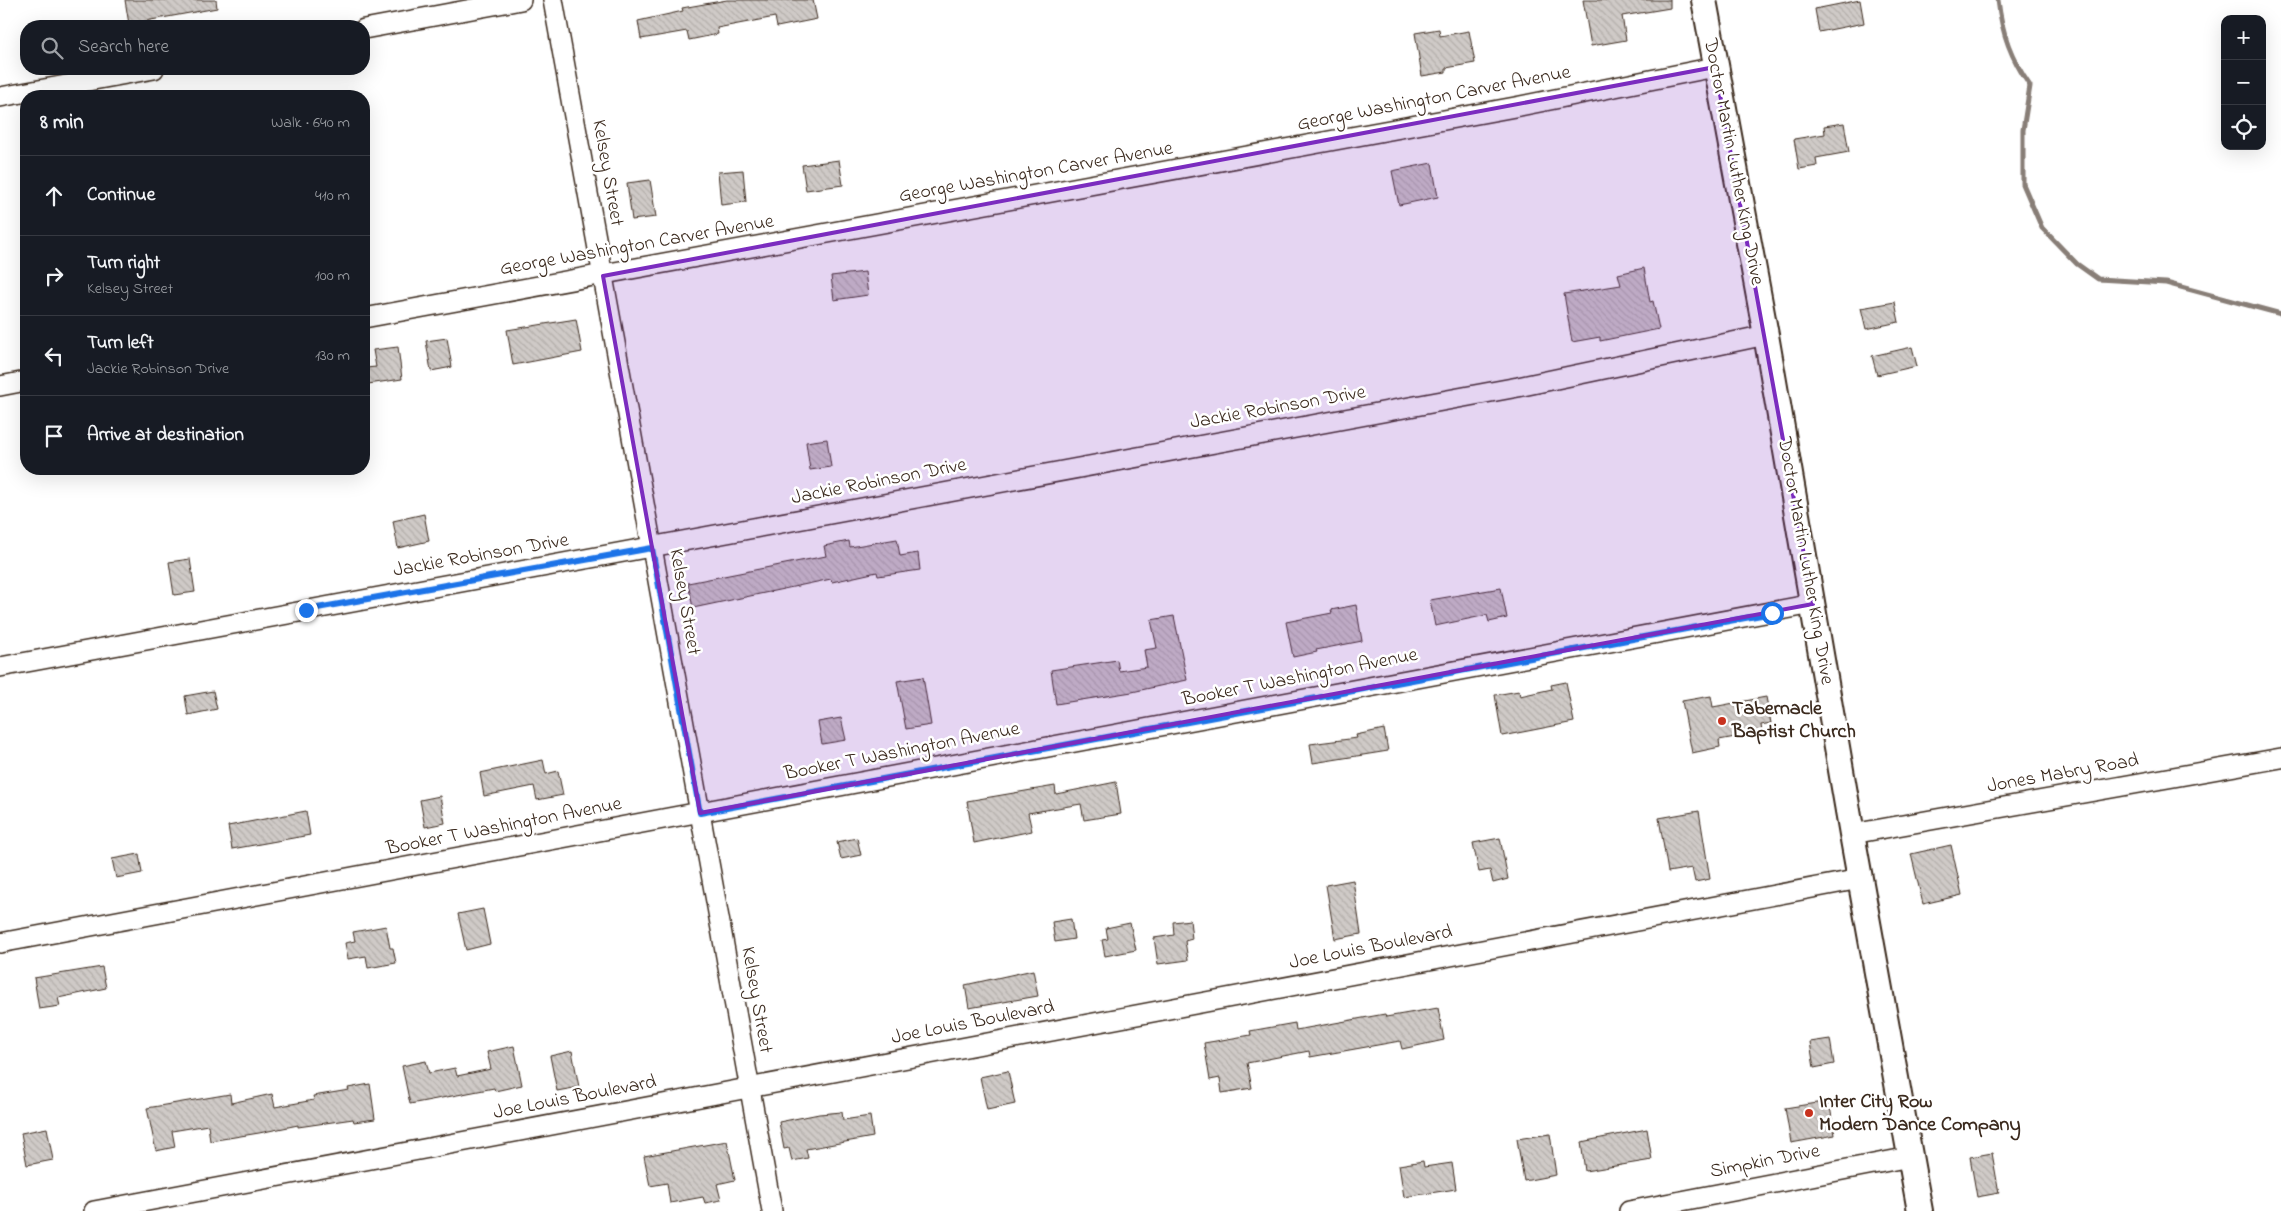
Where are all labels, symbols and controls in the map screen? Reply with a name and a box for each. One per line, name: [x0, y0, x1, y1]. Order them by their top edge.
map controls: [2221, 15, 2266, 150]
button: +: [2221, 15, 2266, 60]
search box: [20, 20, 370, 75]
icon: search: [38, 34, 66, 62]
text: Search here: [78, 34, 169, 61]
street label: Doctor Martin Luther King Drive: [1694, 35, 1771, 288]
street label: George Washington Carver Avenue: [1295, 58, 1573, 141]
button: −: [2221, 60, 2266, 105]
button: locate: [2221, 105, 2266, 150]
text: 8 min: [40, 108, 84, 138]
text: Walk · 640 m: [271, 111, 350, 135]
street label: Kelsey Street: [583, 117, 631, 229]
street label: George Washington Carver Avenue: [897, 135, 1175, 212]
icon: ahead: [40, 182, 68, 210]
text: Continue: [87, 182, 155, 209]
text: 410 m: [315, 184, 350, 208]
street label: George Washington Carver Avenue: [498, 208, 776, 285]
text: Turn right: [87, 250, 160, 277]
icon: right: [40, 262, 68, 290]
text: 100 m: [315, 264, 350, 288]
text: Kelsey Street: [87, 277, 173, 301]
text: Turn left: [87, 330, 154, 357]
icon: left: [40, 342, 68, 370]
text: 130 m: [315, 344, 350, 368]
text: Jackie Robinson Drive: [87, 357, 229, 381]
street label: Jackie Robinson Drive: [1188, 378, 1368, 438]
icon: arrive: [40, 422, 68, 450]
text: Arrive at destination: [87, 422, 244, 449]
street label: Doctor Martin Luther King Drive: [1768, 434, 1841, 687]
street label: Jackie Robinson Drive: [789, 451, 969, 513]
street label: Jackie Robinson Drive: [391, 526, 571, 586]
street label: Kelsey Street: [660, 546, 708, 658]
route end: [295, 599, 318, 622]
route start: [1761, 602, 1784, 625]
street label: Booker T Washington Avenue: [1179, 641, 1420, 716]
place label: Tabernacle Baptist Church: [1731, 695, 1856, 747]
street label: Booker T Washington Avenue: [781, 715, 1022, 790]
marker: Tabernacle Baptist Church: [1716, 715, 1728, 727]
street label: Jones Mabry Road: [1985, 746, 2141, 802]
street label: Booker T Washington Avenue: [383, 790, 624, 865]
street label: Joe Louis Boulevard: [1287, 918, 1455, 978]
street label: Kelsey Street: [732, 944, 780, 1056]
street label: Joe Louis Boulevard: [889, 993, 1057, 1053]
street label: Joe Louis Boulevard: [491, 1068, 659, 1128]
place label: Inter City Row Modern Dance Company: [1819, 1088, 2021, 1141]
marker: Inter City Row Modern Dance Company: [1803, 1107, 1815, 1119]
street label: Simpkin Drive: [1708, 1137, 1822, 1187]

